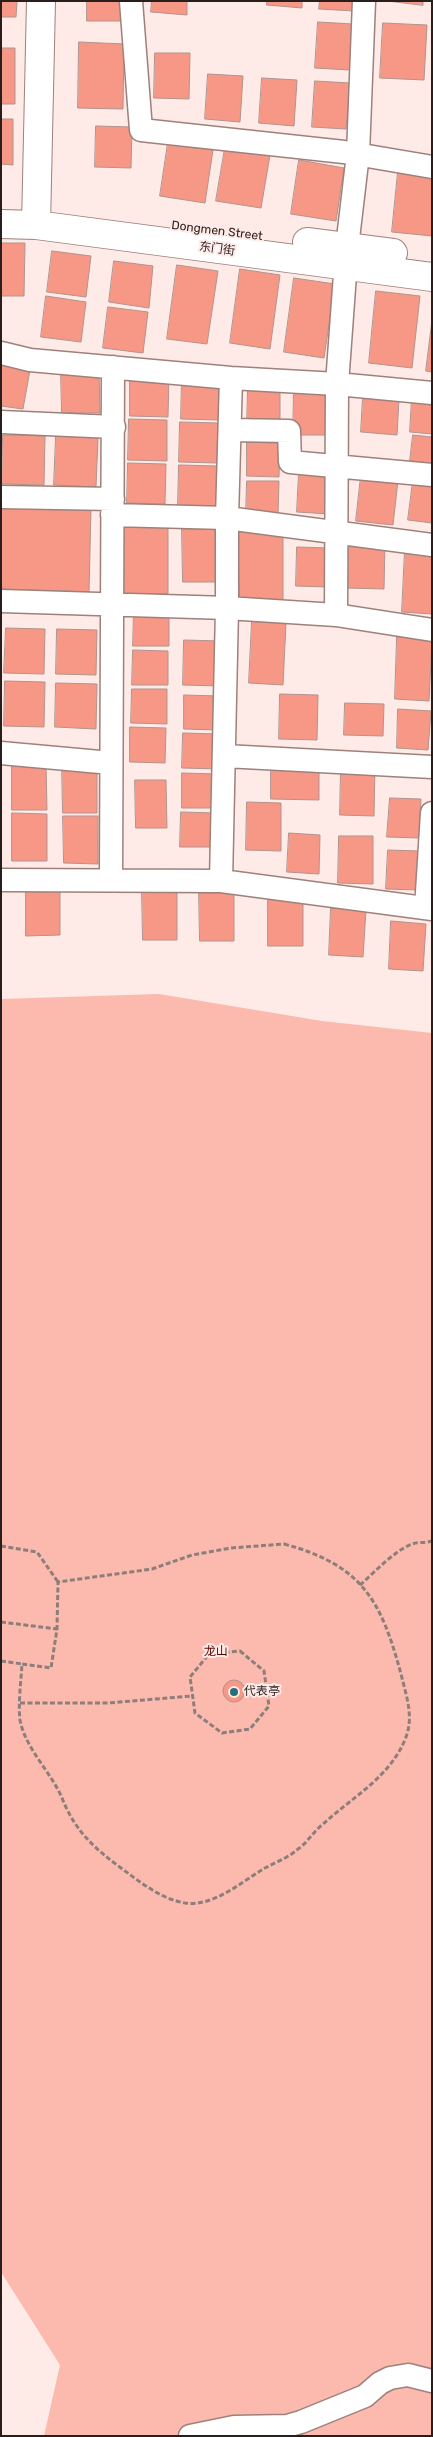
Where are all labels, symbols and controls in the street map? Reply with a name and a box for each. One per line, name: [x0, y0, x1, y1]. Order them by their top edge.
street label: Dongmen Street: [171, 218, 263, 244]
street label: 东门街: [198, 239, 236, 259]
park label: 龙山: [204, 1645, 228, 1659]
place label: 代表亭: [244, 1685, 280, 1699]
marker: 代表亭: [228, 1686, 240, 1698]

